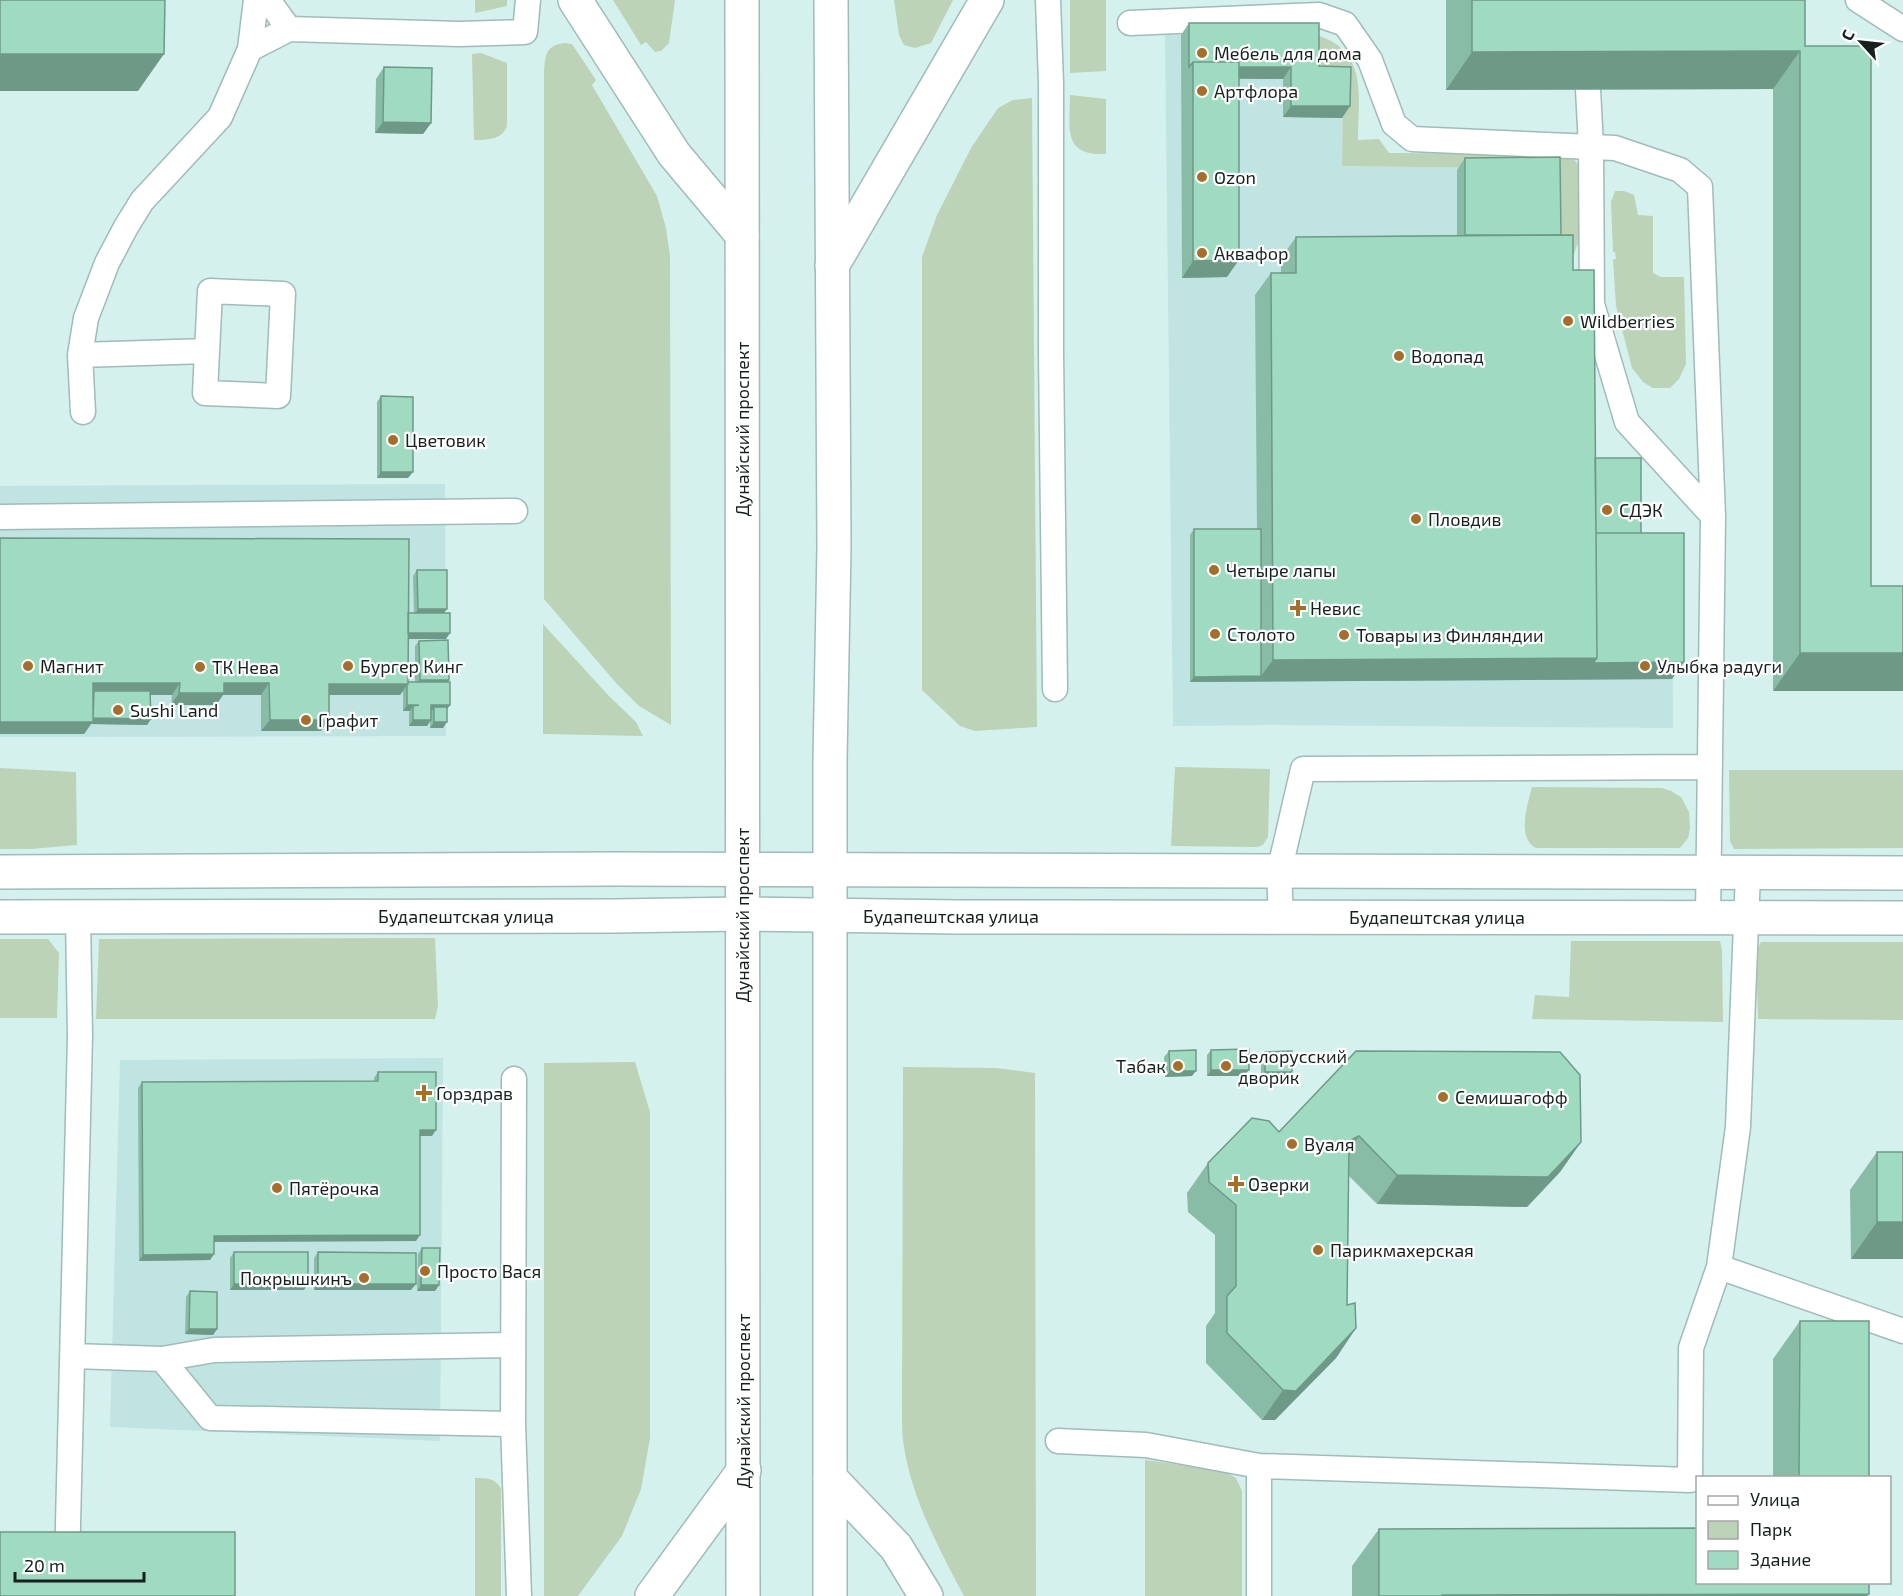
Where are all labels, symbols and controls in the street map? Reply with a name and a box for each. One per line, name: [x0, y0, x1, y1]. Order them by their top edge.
north arrow: [1831, 12, 1891, 72]
text: С: [1837, 26, 1858, 43]
place label: Мебель для дома: [1214, 42, 1362, 64]
marker: Мебель для дома: [1195, 46, 1209, 60]
place label: Артфлора: [1214, 80, 1298, 102]
marker: Артфлора: [1195, 84, 1209, 98]
place label: Ozon: [1214, 166, 1256, 188]
marker: Ozon: [1195, 170, 1209, 184]
place label: Аквафор: [1214, 242, 1288, 264]
marker: Аквафор: [1195, 246, 1209, 260]
place label: Wildberries: [1580, 310, 1675, 332]
marker: Wildberries: [1561, 314, 1575, 328]
street label: Дунайский проспект: [731, 341, 753, 517]
place label: Водопад: [1411, 345, 1484, 367]
marker: Водопад: [1392, 349, 1406, 363]
place label: Цветовик: [405, 429, 486, 451]
marker: Цветовик: [386, 433, 400, 447]
place label: СДЭК: [1619, 499, 1663, 521]
marker: СДЭК: [1600, 503, 1614, 517]
place label: Пловдив: [1428, 508, 1501, 530]
marker: Пловдив: [1409, 512, 1423, 526]
place label: Четыре лапы: [1226, 559, 1336, 581]
marker: Четыре лапы: [1207, 563, 1221, 577]
place label: Невис: [1310, 597, 1361, 619]
marker: Невис: [1291, 601, 1305, 615]
place label: Столото: [1227, 623, 1295, 645]
place label: Товары из Финляндии: [1356, 624, 1544, 646]
marker: Столото: [1208, 627, 1222, 641]
marker: Товары из Финляндии: [1337, 628, 1351, 642]
place label: Магнит: [40, 655, 104, 677]
place label: Бургер Кинг: [360, 655, 463, 677]
place label: Улыбка радуги: [1657, 655, 1782, 677]
place label: ТК Нева: [212, 656, 279, 678]
marker: Магнит: [21, 659, 35, 673]
marker: Бургер Кинг: [341, 659, 355, 673]
marker: Улыбка радуги: [1638, 659, 1652, 673]
marker: ТК Нева: [193, 660, 207, 674]
place label: Sushi Land: [130, 699, 218, 721]
marker: Sushi Land: [111, 703, 125, 717]
place label: Графит: [318, 709, 378, 731]
marker: Графит: [299, 713, 313, 727]
street label: Дунайский проспект: [731, 827, 753, 1003]
street label: Будапештская улица: [378, 905, 554, 927]
street label: Будапештская улица: [863, 905, 1039, 927]
street label: Будапештская улица: [1349, 906, 1525, 928]
place label: Белорусский дворик: [1238, 1045, 1347, 1088]
place label: Табак: [1116, 1055, 1166, 1077]
marker: Табак: [1171, 1059, 1185, 1073]
marker: Белорусский дворик: [1219, 1059, 1233, 1073]
place label: Горздрав: [436, 1082, 513, 1104]
marker: Горздрав: [417, 1086, 431, 1100]
place label: Семишагофф: [1455, 1086, 1568, 1108]
marker: Семишагофф: [1436, 1090, 1450, 1104]
place label: Вуаля: [1304, 1133, 1354, 1155]
marker: Вуаля: [1285, 1137, 1299, 1151]
place label: Озерки: [1248, 1173, 1309, 1195]
place label: Пятёрочка: [289, 1177, 379, 1199]
marker: Озерки: [1229, 1177, 1243, 1191]
marker: Пятёрочка: [270, 1181, 284, 1195]
place label: Парикмахерская: [1330, 1239, 1474, 1261]
marker: Парикмахерская: [1311, 1243, 1325, 1257]
place label: Просто Вася: [437, 1260, 541, 1282]
marker: Просто Вася: [418, 1264, 432, 1278]
place label: Покрышкинъ: [240, 1267, 352, 1289]
marker: Покрышкинъ: [357, 1271, 371, 1285]
street label: Дунайский проспект: [732, 1313, 754, 1489]
legend: [1696, 1476, 1891, 1584]
text: Улица: [1750, 1488, 1800, 1510]
text: Парк: [1750, 1518, 1792, 1540]
scale bar: [15, 1545, 144, 1583]
text: Здание: [1750, 1548, 1811, 1570]
text: 20 m: [24, 1554, 65, 1576]

